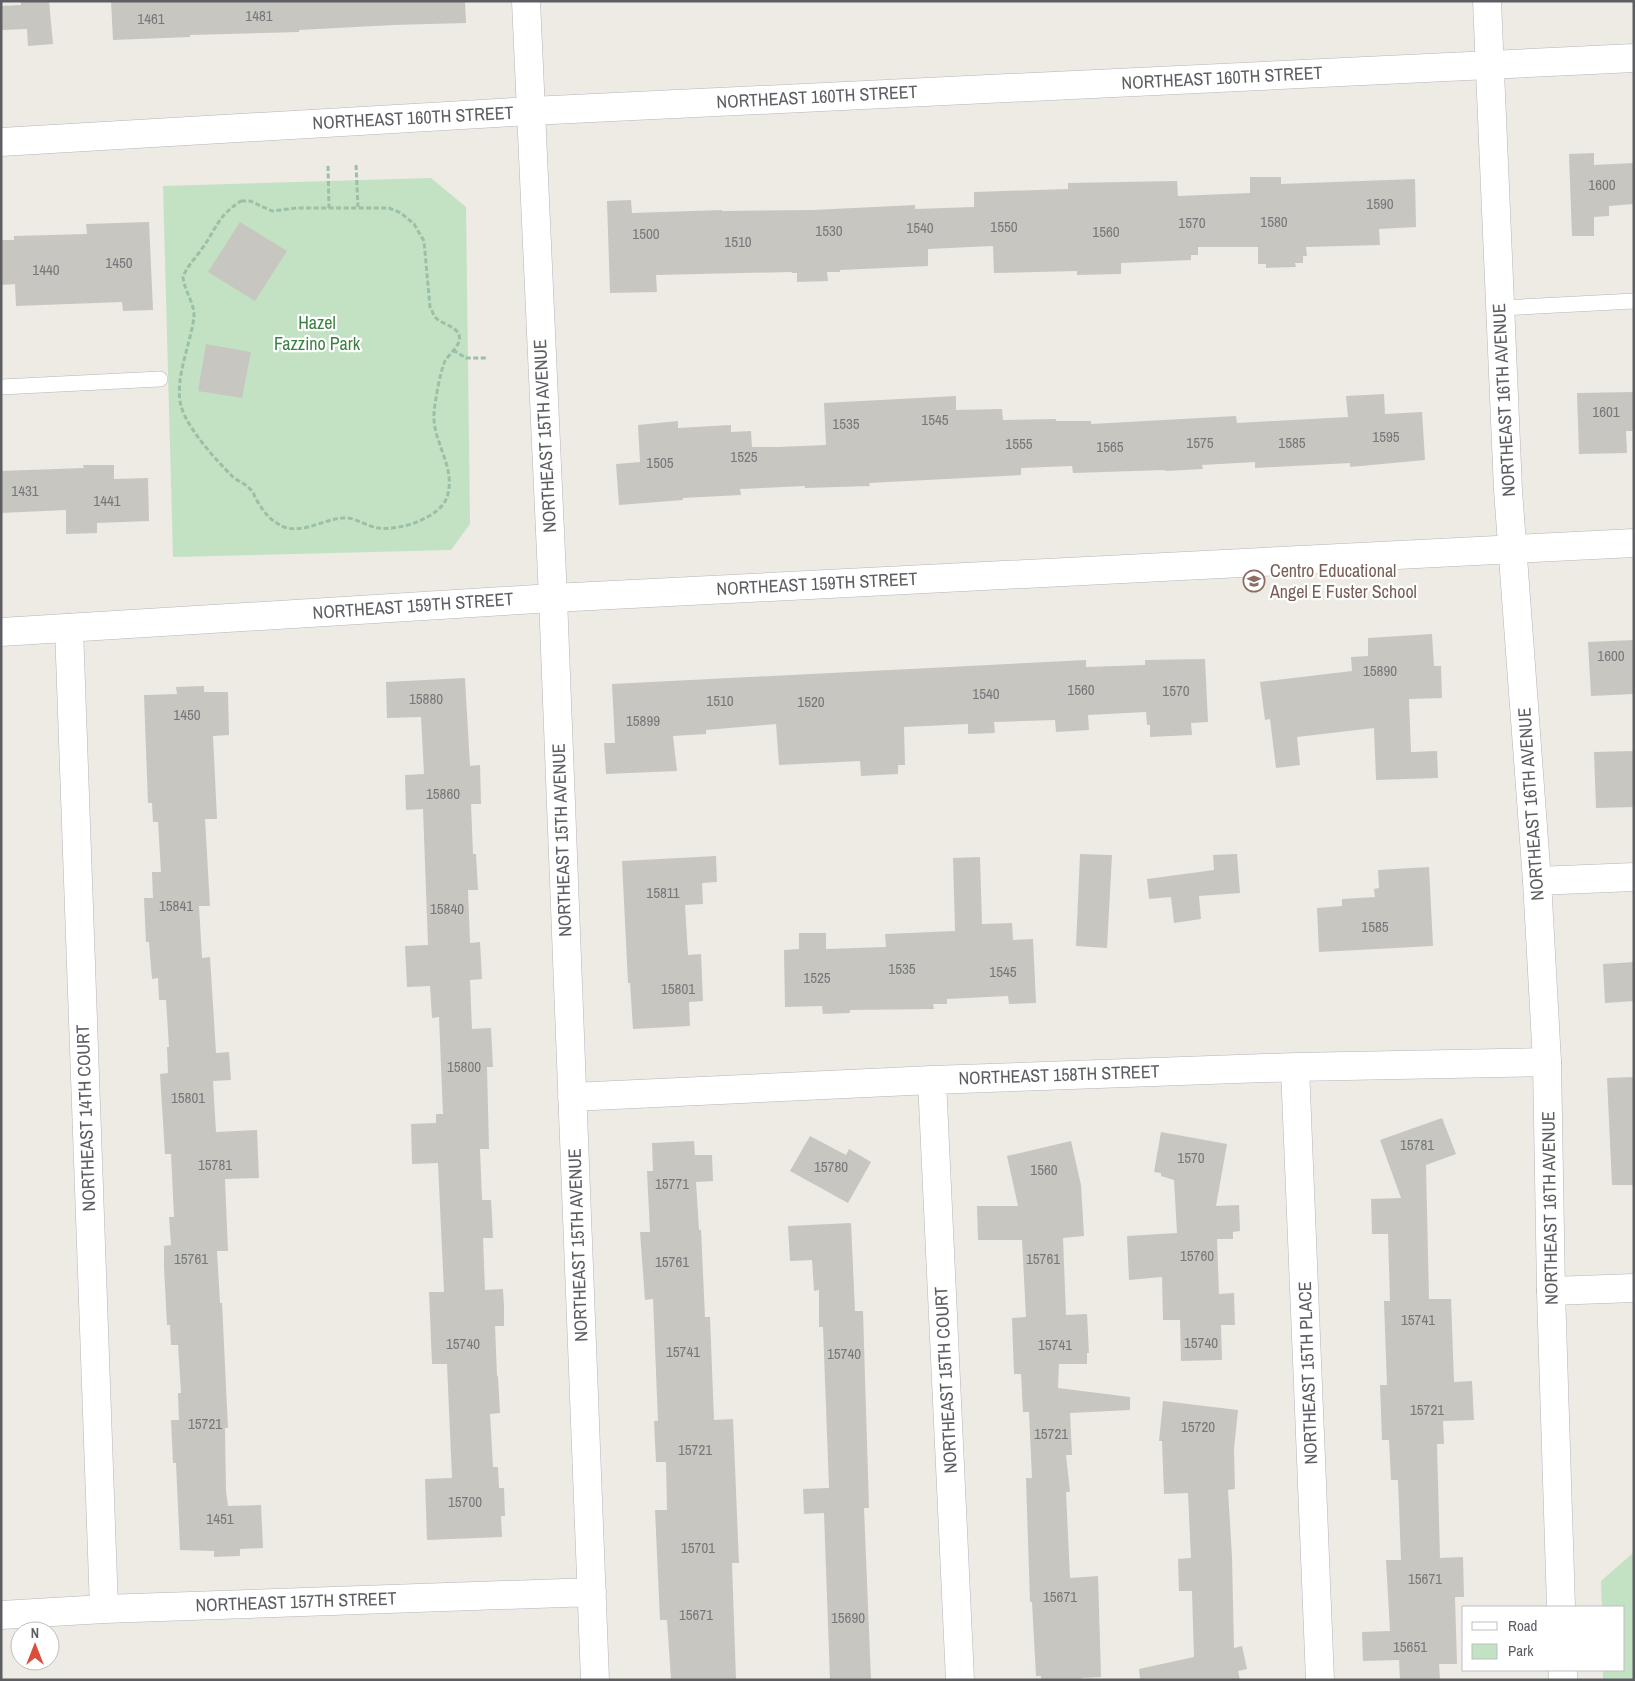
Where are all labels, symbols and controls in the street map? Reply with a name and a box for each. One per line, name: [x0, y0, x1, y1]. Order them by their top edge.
house number: 1481: [245, 5, 273, 26]
house number: 1461: [137, 8, 165, 29]
street label: NORTHEAST 160TH STREET: [1121, 60, 1323, 95]
street label: NORTHEAST 160TH STREET: [716, 79, 918, 114]
street label: NORTHEAST 160TH STREET: [312, 100, 514, 135]
house number: 1600: [1588, 174, 1616, 195]
house number: 1590: [1366, 193, 1394, 214]
house number: 1580: [1260, 211, 1288, 232]
house number: 1570: [1178, 212, 1206, 233]
house number: 1550: [990, 216, 1018, 237]
house number: 1540: [906, 217, 934, 238]
house number: 1530: [815, 220, 843, 241]
house number: 1560: [1092, 221, 1120, 242]
house number: 1500: [632, 223, 660, 244]
house number: 1510: [724, 231, 752, 252]
house number: 1450: [105, 252, 133, 273]
house number: 1440: [32, 259, 60, 280]
street label: NORTHEAST 16TH AVENUE: [1486, 303, 1521, 497]
park label: Hazel Fazzino Park: [274, 310, 361, 356]
street label: NORTHEAST 15TH AVENUE: [527, 339, 562, 533]
house number: 1601: [1592, 401, 1620, 422]
house number: 1545: [921, 409, 949, 430]
house number: 1535: [832, 413, 860, 434]
house number: 1595: [1372, 426, 1400, 447]
house number: 1575: [1186, 432, 1214, 453]
house number: 1585: [1278, 432, 1306, 453]
house number: 1555: [1005, 433, 1033, 454]
house number: 1565: [1096, 436, 1124, 457]
house number: 1525: [730, 446, 758, 467]
house number: 1505: [646, 452, 674, 473]
house number: 1431: [11, 480, 39, 501]
house number: 1441: [93, 490, 121, 511]
place label: Centro Educational Angel E Fuster School: [1269, 558, 1417, 604]
street label: NORTHEAST 159TH STREET: [716, 566, 918, 601]
school or university icon: Centro Educational Angel E Fuster School: [1242, 569, 1266, 593]
street label: NORTHEAST 159TH STREET: [312, 586, 514, 625]
house number: 1600: [1597, 645, 1625, 666]
house number: 15890: [1363, 660, 1397, 681]
house number: 1560: [1067, 679, 1095, 700]
house number: 1570: [1162, 680, 1190, 701]
house number: 1540: [972, 683, 1000, 704]
house number: 15880: [409, 688, 443, 709]
house number: 1510: [706, 690, 734, 711]
house number: 1520: [797, 691, 825, 712]
house number: 1450: [173, 704, 201, 725]
street label: NORTHEAST 16TH AVENUE: [1511, 707, 1550, 901]
house number: 15899: [626, 710, 660, 731]
street label: NORTHEAST 15TH AVENUE: [546, 743, 577, 937]
house number: 15860: [426, 783, 460, 804]
house number: 15811: [646, 882, 680, 903]
house number: 15841: [159, 895, 193, 916]
house number: 15840: [430, 898, 464, 919]
house number: 1585: [1361, 916, 1389, 937]
house number: 1535: [888, 958, 916, 979]
house number: 1545: [989, 961, 1017, 982]
house number: 1525: [803, 967, 831, 988]
house number: 15801: [661, 978, 695, 999]
street label: NORTHEAST 14TH COURT: [70, 1024, 101, 1212]
house number: 15800: [447, 1056, 481, 1077]
street label: NORTHEAST 158TH STREET: [958, 1058, 1160, 1091]
house number: 15801: [171, 1087, 205, 1108]
street label: NORTHEAST 16TH AVENUE: [1535, 1111, 1564, 1305]
house number: 15781: [1400, 1134, 1434, 1155]
house number: 1570: [1177, 1147, 1205, 1168]
street label: NORTHEAST 15TH AVENUE: [562, 1148, 593, 1342]
house number: 15781: [198, 1154, 232, 1175]
house number: 15780: [814, 1156, 848, 1177]
house number: 1560: [1030, 1159, 1058, 1180]
house number: 15771: [655, 1173, 689, 1194]
house number: 15760: [1180, 1245, 1214, 1266]
house number: 15761: [174, 1248, 208, 1269]
house number: 15761: [1026, 1248, 1060, 1269]
house number: 15761: [655, 1251, 689, 1272]
street label: NORTHEAST 15TH PLACE: [1292, 1281, 1323, 1465]
street label: NORTHEAST 15TH COURT: [928, 1286, 963, 1474]
house number: 15741: [1401, 1309, 1435, 1330]
house number: 15740: [1184, 1332, 1218, 1353]
house number: 15740: [446, 1333, 480, 1354]
house number: 15741: [1038, 1334, 1072, 1355]
house number: 15741: [666, 1341, 700, 1362]
house number: 15740: [827, 1343, 861, 1364]
house number: 15721: [1410, 1399, 1444, 1420]
house number: 15721: [188, 1413, 222, 1434]
house number: 15720: [1181, 1416, 1215, 1437]
house number: 15721: [1034, 1423, 1068, 1444]
house number: 15721: [678, 1439, 712, 1460]
house number: 15700: [448, 1491, 482, 1512]
house number: 1451: [206, 1508, 234, 1529]
house number: 15701: [681, 1537, 715, 1558]
house number: 15671: [1408, 1568, 1442, 1589]
street label: NORTHEAST 157TH STREET: [195, 1585, 397, 1618]
house number: 15671: [1043, 1586, 1077, 1607]
house number: 15671: [679, 1604, 713, 1625]
legend: [1462, 1606, 1625, 1671]
house number: 15690: [831, 1607, 865, 1628]
text: Road: [1508, 1615, 1537, 1636]
north arrow: [10, 1621, 60, 1671]
text: N: [31, 1624, 39, 1642]
house number: 15651: [1393, 1636, 1427, 1657]
text: Park: [1508, 1640, 1534, 1661]

